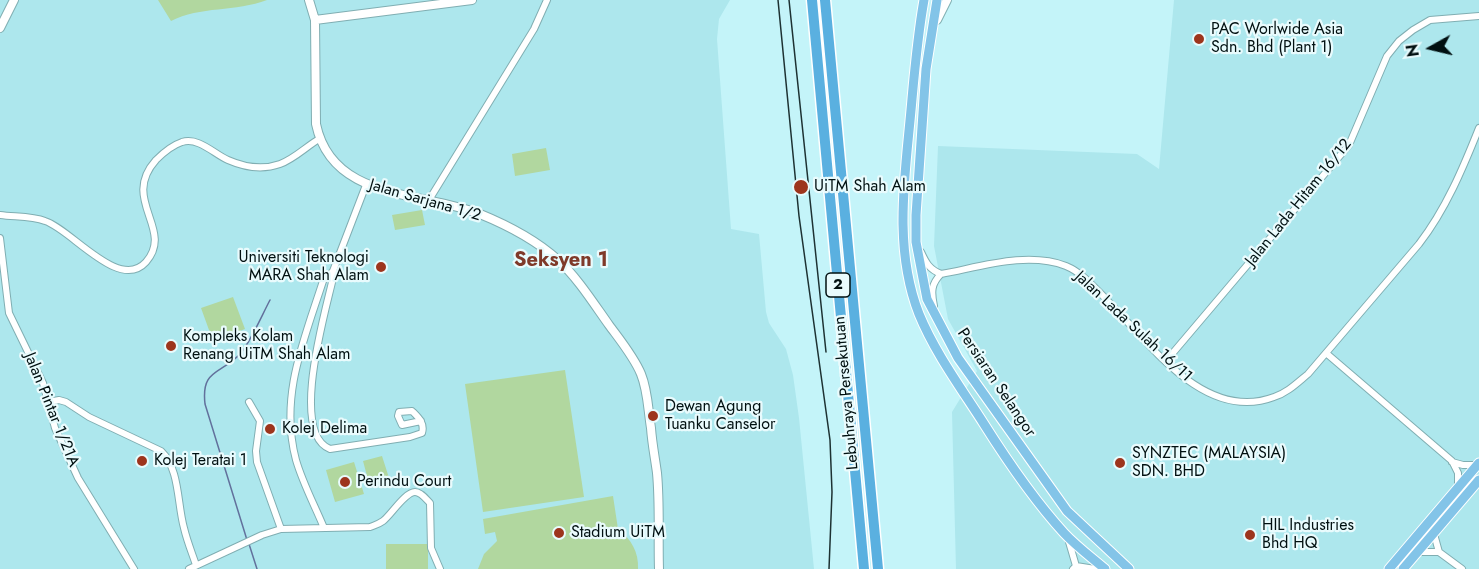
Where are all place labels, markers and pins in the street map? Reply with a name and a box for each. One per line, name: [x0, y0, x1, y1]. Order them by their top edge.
place label: PAC Worlwide Asia Sdn. Bhd (Plant 1): [1211, 20, 1343, 58]
marker: PAC Worlwide Asia Sdn. Bhd (Plant 1): [1192, 32, 1206, 46]
place label: UiTM Shah Alam: [814, 177, 926, 197]
marker: UiTM Shah Alam: [792, 178, 810, 196]
place label: Universiti Teknologi MARA Shah Alam: [239, 248, 369, 286]
marker: Universiti Teknologi MARA Shah Alam: [374, 260, 388, 274]
place label: Kompleks Kolam Renang UiTM Shah Alam: [183, 327, 350, 365]
marker: Kompleks Kolam Renang UiTM Shah Alam: [164, 339, 178, 353]
place label: Dewan Agung Tuanku Canselor: [665, 397, 775, 435]
marker: Dewan Agung Tuanku Canselor: [646, 409, 660, 423]
place label: Kolej Delima: [282, 419, 367, 439]
marker: Kolej Delima: [263, 422, 277, 436]
place label: SYNZTEC (MALAYSIA) SDN. BHD: [1132, 444, 1286, 482]
place label: Kolej Teratai 1: [154, 451, 247, 471]
marker: Kolej Teratai 1: [135, 454, 149, 468]
marker: SYNZTEC (MALAYSIA) SDN. BHD: [1113, 456, 1127, 470]
place label: Perindu Court: [357, 472, 451, 492]
marker: Perindu Court: [338, 475, 352, 489]
place label: HIL Industries Bhd HQ: [1262, 516, 1354, 554]
place label: Stadium UiTM: [571, 523, 665, 543]
marker: Stadium UiTM: [552, 526, 566, 540]
marker: HIL Industries Bhd HQ: [1243, 528, 1257, 542]

